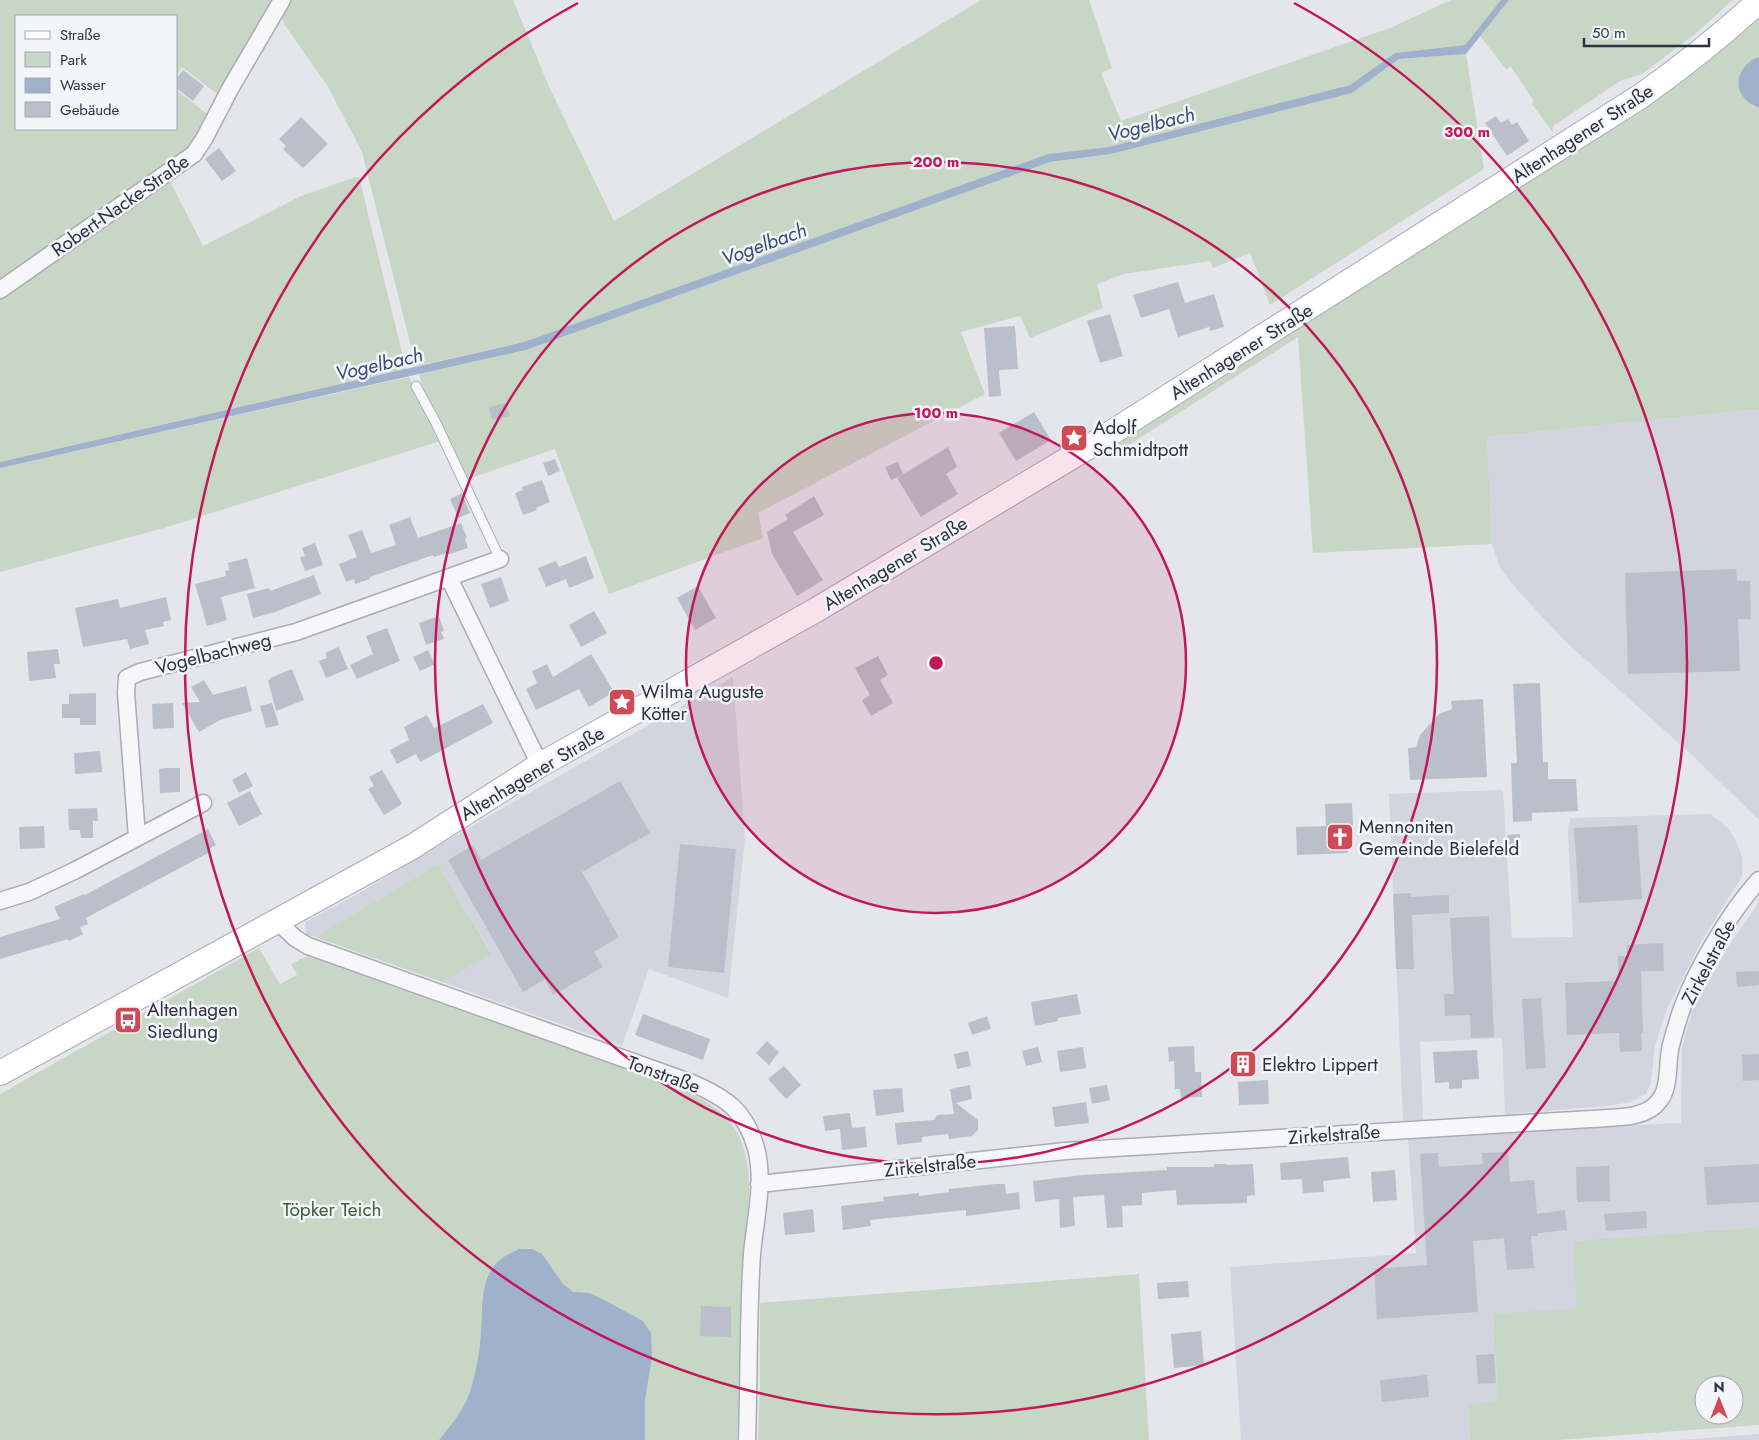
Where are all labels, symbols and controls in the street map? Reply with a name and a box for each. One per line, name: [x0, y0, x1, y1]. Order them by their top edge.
legend: [15, 15, 178, 130]
scale bar: [1584, 15, 1709, 47]
text: 50 m: [1592, 22, 1626, 44]
text: Straße: [60, 24, 101, 46]
text: Park: [60, 49, 87, 71]
text: Wasser: [60, 74, 106, 96]
street label: Altenhagener Straße: [1506, 77, 1659, 189]
text: Gebäude: [60, 99, 120, 121]
water label: Vogelbach: [1104, 100, 1198, 149]
text: 300 m: [1444, 121, 1490, 143]
street label: Robert-Nacke-Straße: [46, 148, 195, 263]
text: 200 m: [913, 151, 959, 173]
water label: Vogelbach: [717, 216, 811, 273]
street label: Altenhagener Straße: [1165, 296, 1318, 406]
water label: Vogelbach: [333, 340, 426, 389]
text: 100 m: [914, 402, 958, 424]
place label: Adolf Schmidtpott: [1093, 414, 1188, 463]
place icon: Adolf Schmidtpott: [1059, 423, 1089, 453]
street label: Altenhagener Straße: [818, 509, 973, 617]
street label: Vogelbachweg: [152, 626, 274, 681]
centre of rings: [927, 654, 945, 672]
place label: Wilma Auguste Kötter: [641, 678, 764, 727]
place icon: Wilma Auguste Kötter: [607, 687, 637, 717]
street label: Altenhagener Straße: [455, 719, 610, 827]
place label: Mennoniten Gemeinde Bielefeld: [1359, 813, 1519, 862]
church icon: Mennoniten Gemeinde Bielefeld: [1325, 822, 1355, 852]
street label: Zirkelstraße: [1675, 915, 1742, 1009]
place label: Altenhagen Siedlung: [147, 996, 238, 1045]
bus stop icon: Altenhagen Siedlung: [113, 1005, 143, 1035]
street label: Tonstraße: [624, 1049, 704, 1100]
building icon: Elektro Lippert: [1228, 1049, 1258, 1079]
place label: Elektro Lippert: [1262, 1051, 1378, 1078]
street label: Zirkelstraße: [1287, 1118, 1381, 1151]
street label: Zirkelstraße: [883, 1147, 978, 1184]
park label: Töpker Teich: [283, 1196, 381, 1223]
north arrow: [1694, 1375, 1744, 1425]
text: N: [1713, 1377, 1725, 1397]

